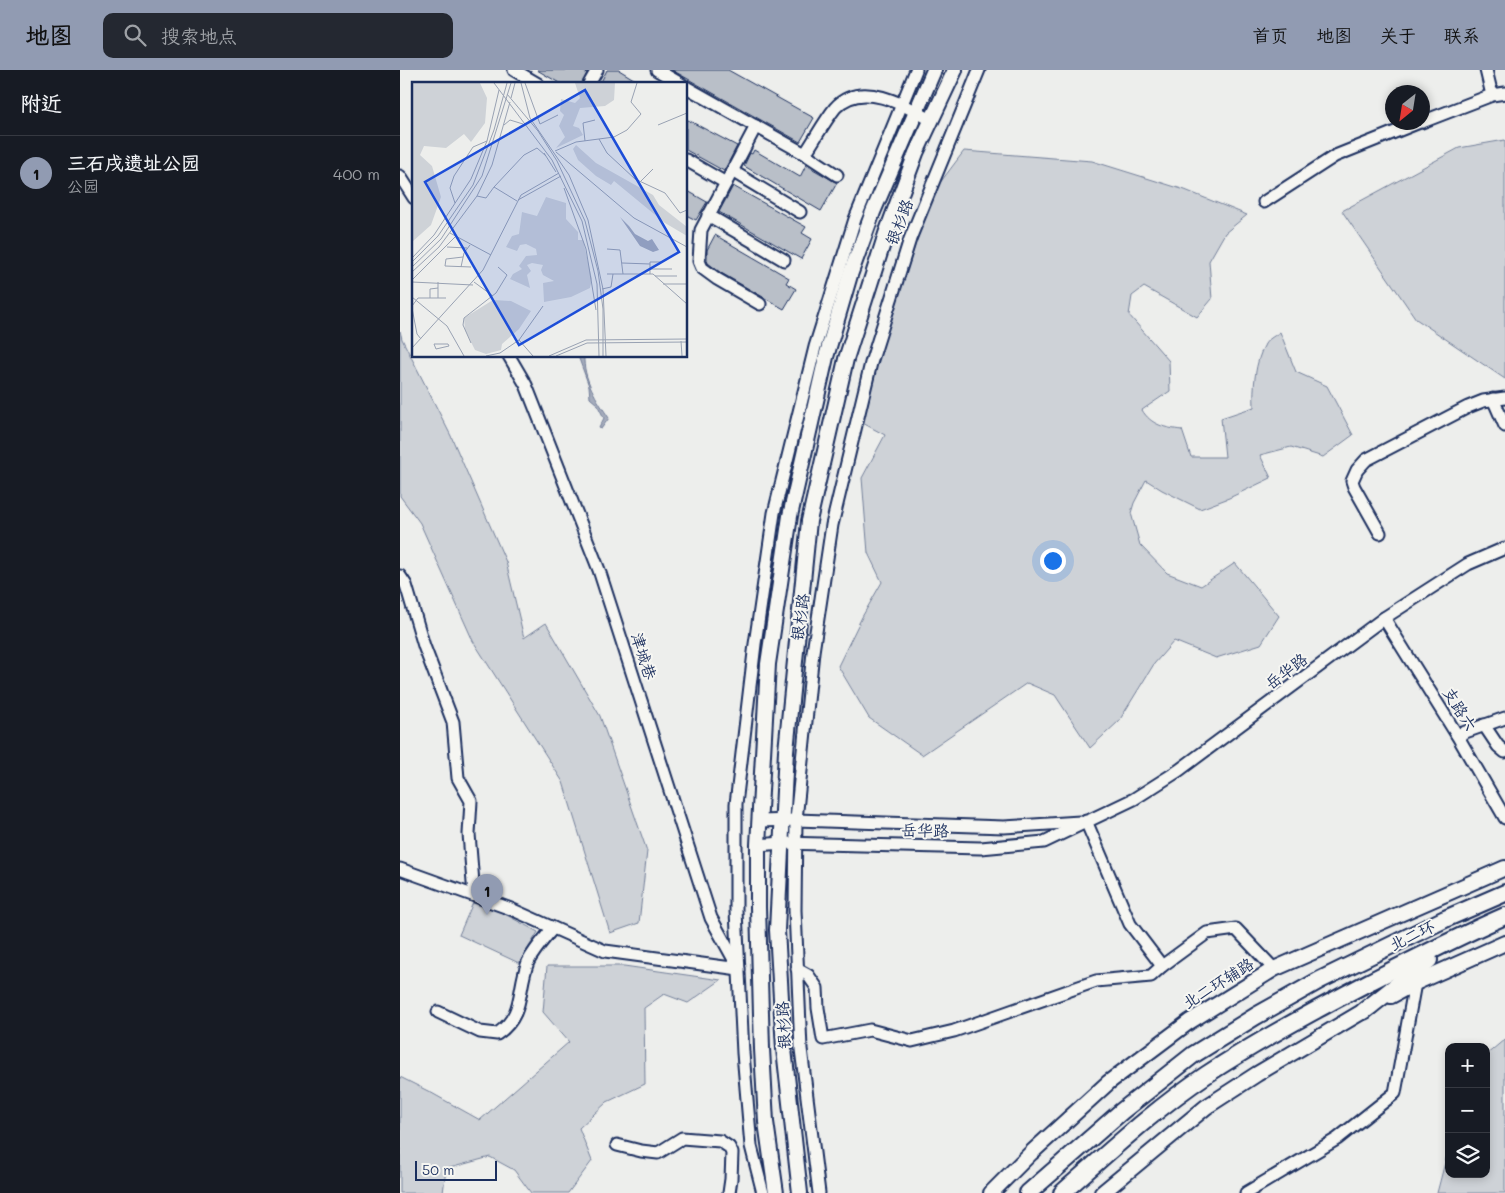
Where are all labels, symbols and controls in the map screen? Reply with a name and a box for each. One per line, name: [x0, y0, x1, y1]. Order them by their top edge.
search box: [103, 13, 453, 58]
text: 地图: [25, 19, 73, 50]
icon: search: [121, 21, 149, 49]
text: 搜索地点: [161, 23, 237, 48]
text: 首页: [1252, 23, 1288, 47]
text: 地图: [1316, 23, 1352, 47]
text: 关于: [1380, 23, 1416, 47]
text: 联系: [1444, 23, 1480, 47]
inset map: [412, 82, 688, 358]
north arrow: [1385, 85, 1430, 130]
text: 附近: [20, 89, 62, 116]
text: 三石戌遗址公园: [67, 150, 200, 175]
text: 1: [32, 163, 40, 184]
text: 400 m: [333, 163, 380, 184]
text: 公园: [67, 175, 99, 196]
street label: 银杉路: [880, 196, 917, 248]
your location: [1040, 548, 1066, 574]
street label: 银杉路: [786, 592, 813, 642]
street label: 津城巷: [627, 630, 662, 682]
street label: 岳华路: [1260, 648, 1311, 693]
street label: 支路六: [1439, 683, 1482, 735]
street label: 岳华路: [901, 819, 949, 840]
pin: 1: [471, 874, 503, 915]
street label: 北二环: [1386, 915, 1438, 955]
street label: 北二环辅路: [1178, 952, 1257, 1013]
street label: 银杉路: [771, 1001, 794, 1050]
map controls: [1445, 1043, 1490, 1178]
button: +: [1445, 1043, 1490, 1088]
button: −: [1445, 1088, 1490, 1133]
button: layers: [1445, 1133, 1490, 1178]
scale bar: [415, 1158, 498, 1181]
text: 50 m: [422, 1160, 454, 1179]

